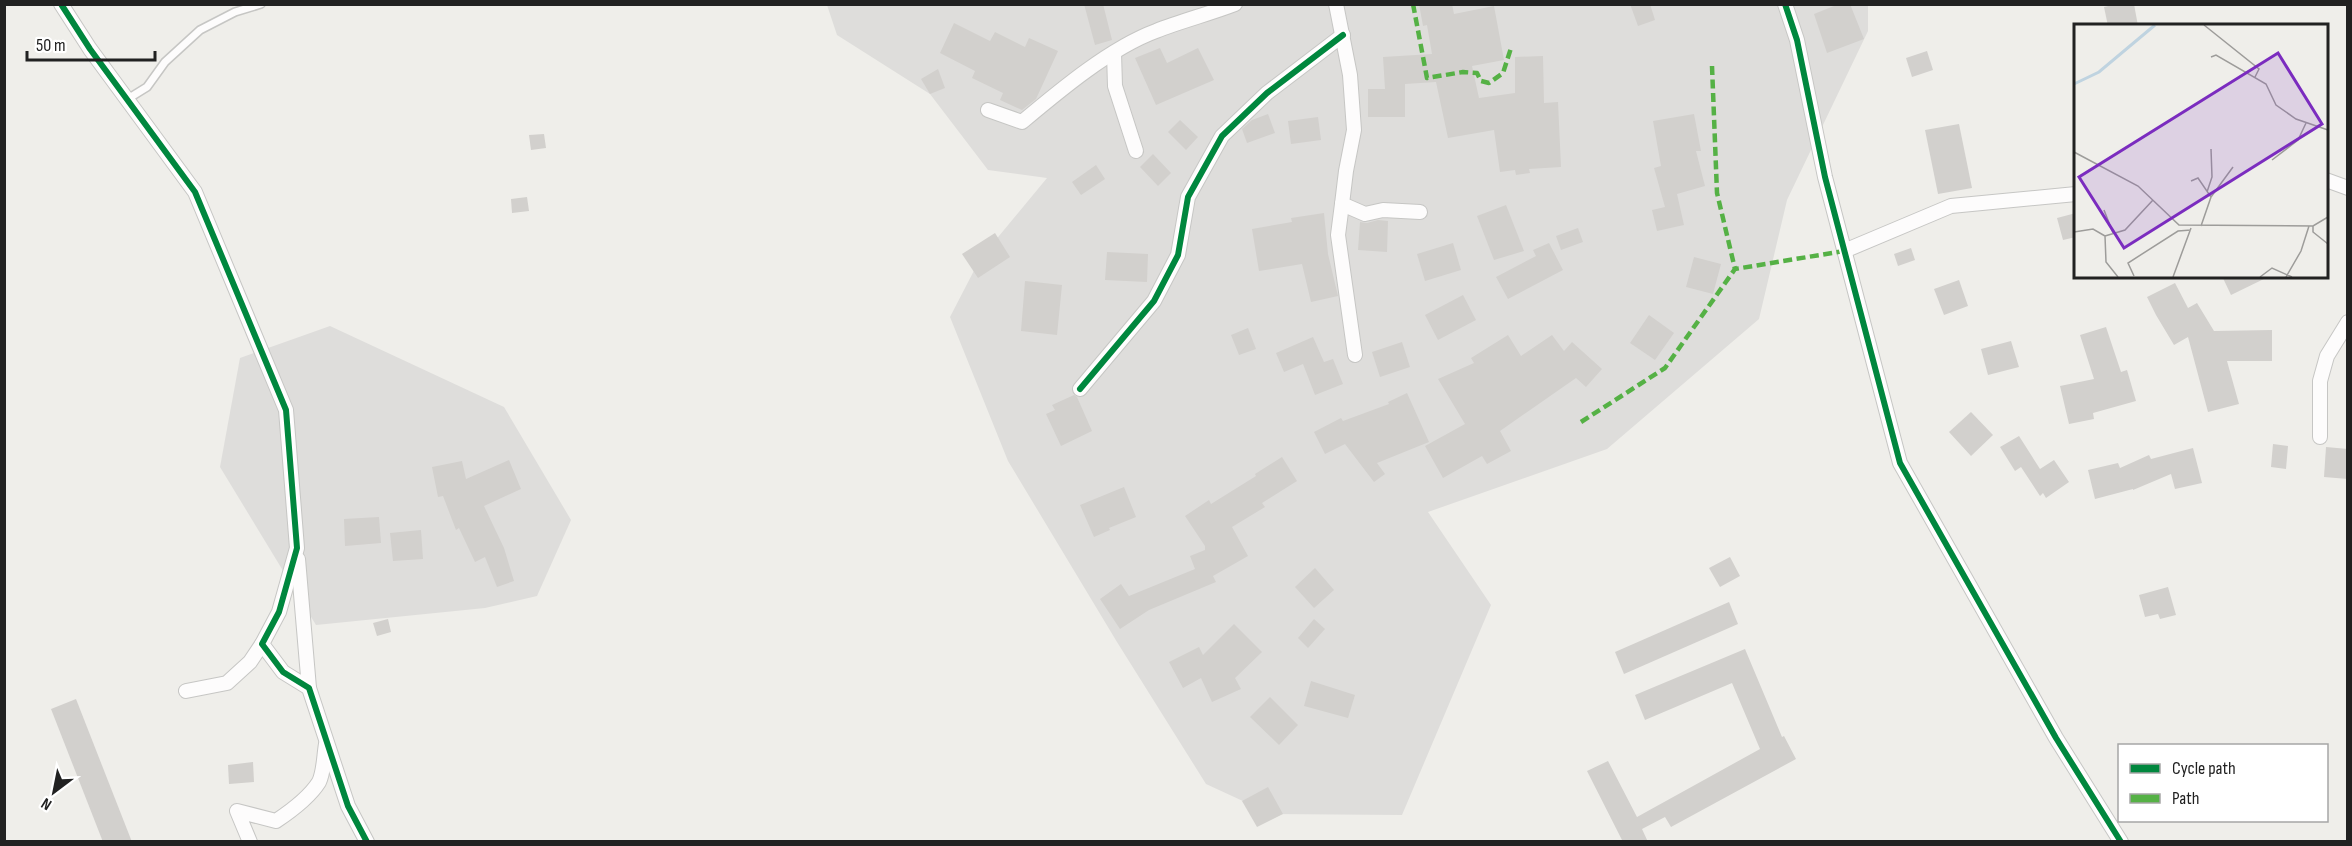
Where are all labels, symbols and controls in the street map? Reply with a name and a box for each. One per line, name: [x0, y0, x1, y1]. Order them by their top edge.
scale bar: [27, 24, 154, 62]
inset map: [2074, 24, 2328, 278]
text: 50 m: [36, 35, 66, 56]
legend: [2118, 744, 2328, 822]
text: Cycle path: [2172, 758, 2236, 779]
north arrow: [24, 762, 84, 822]
text: Path: [2172, 788, 2200, 809]
text: N: [38, 793, 56, 814]

